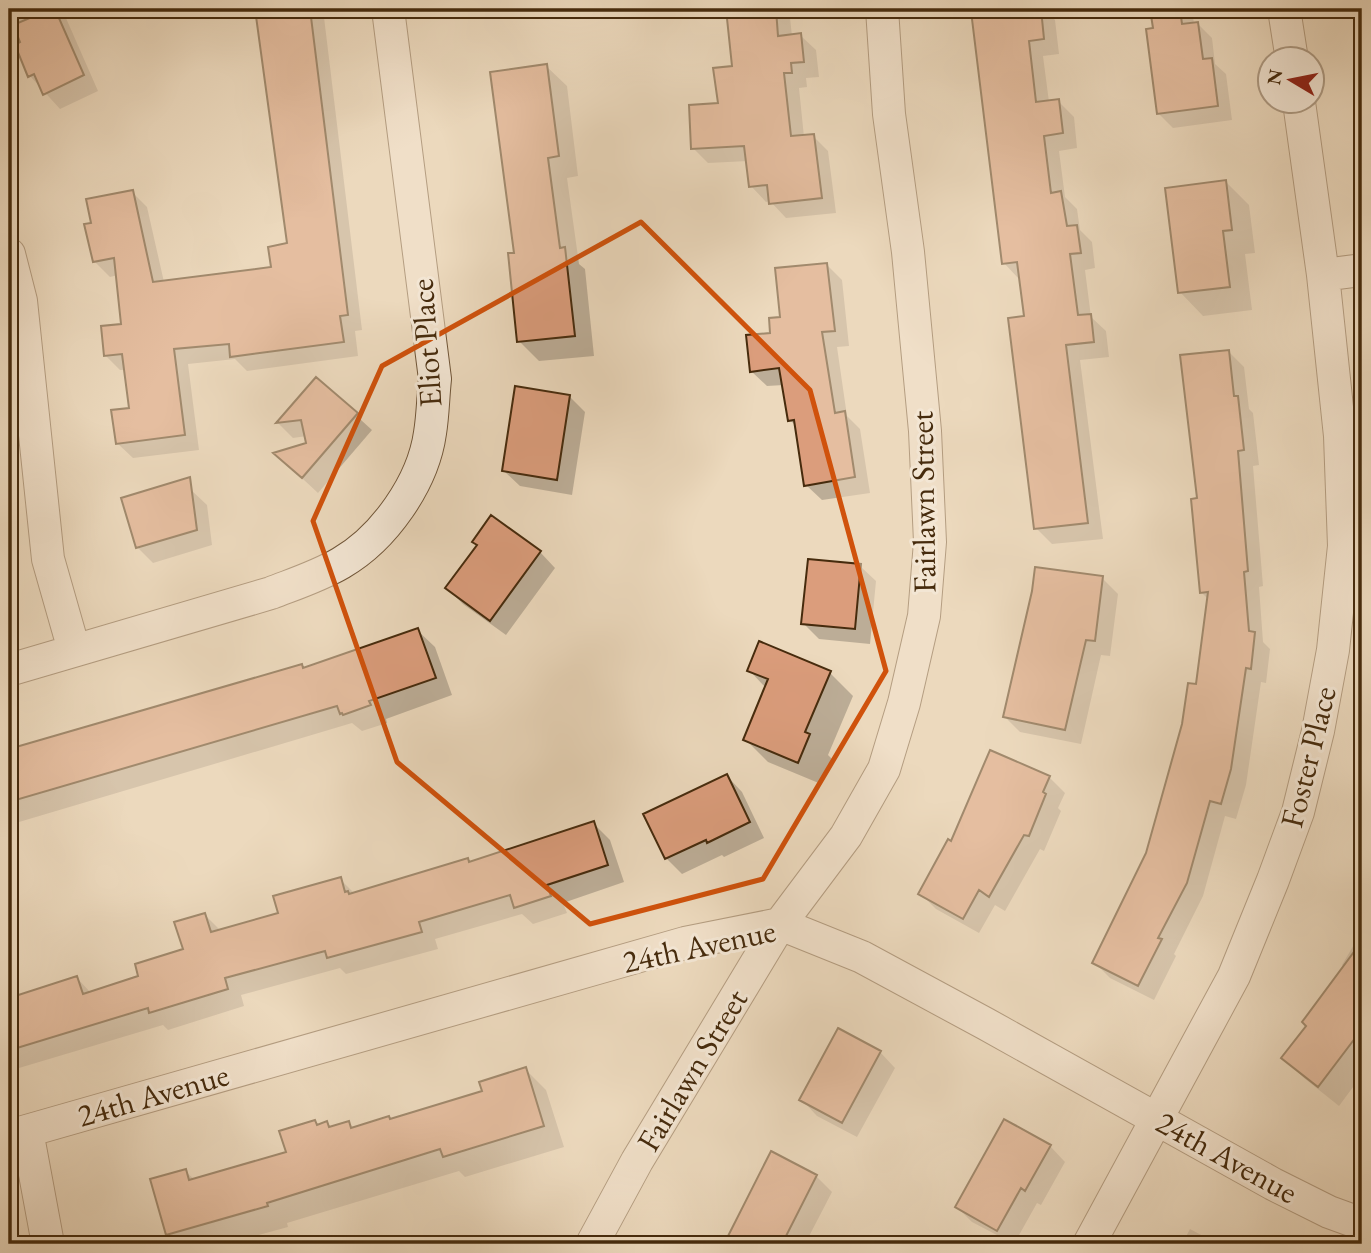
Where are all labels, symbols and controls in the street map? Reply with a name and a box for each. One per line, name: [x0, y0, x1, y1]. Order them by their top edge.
north arrow: [1256, 46, 1326, 116]
text: N: [1261, 67, 1289, 87]
street label: Eliot Place: [401, 277, 451, 409]
street label: Fairlawn Street: [900, 411, 946, 593]
street label: Foster Place: [1270, 682, 1346, 832]
street label: 24th Avenue: [619, 909, 779, 983]
street label: Fairlawn Street: [627, 981, 757, 1159]
street label: 24th Avenue: [72, 1053, 234, 1137]
street label: 24th Avenue: [1149, 1101, 1305, 1213]

